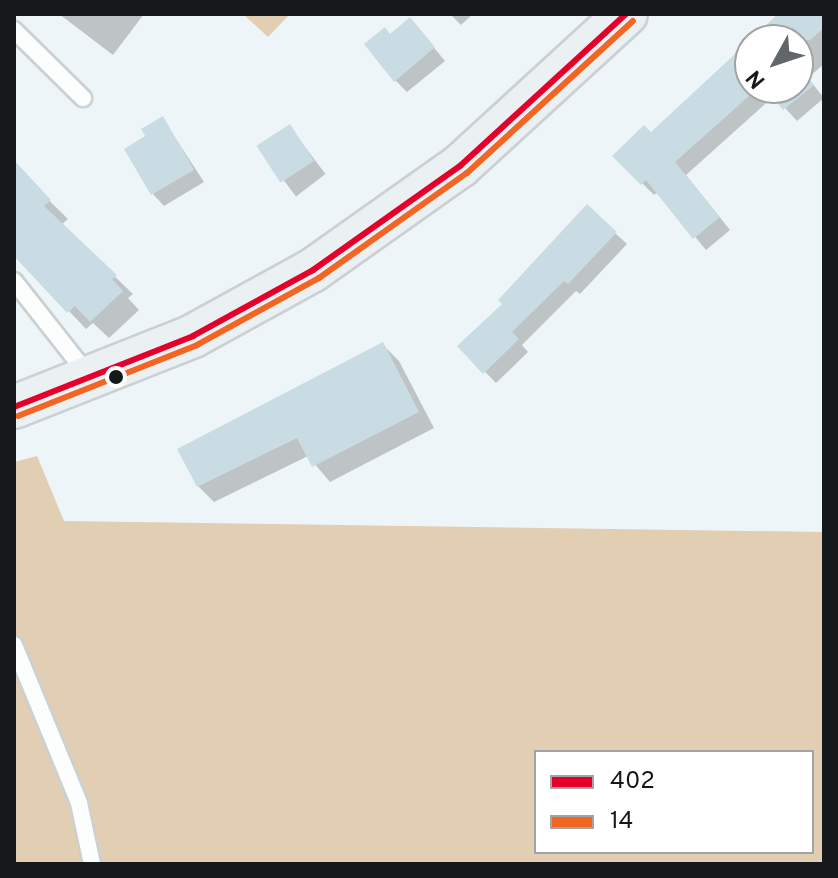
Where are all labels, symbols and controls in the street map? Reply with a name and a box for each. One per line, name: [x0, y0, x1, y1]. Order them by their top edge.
north arrow: [734, 24, 814, 104]
text: N: [741, 64, 772, 93]
unlabelled marker: [108, 369, 124, 385]
legend: [534, 750, 814, 854]
text: 402: [610, 767, 655, 797]
text: 14: [610, 807, 633, 837]

